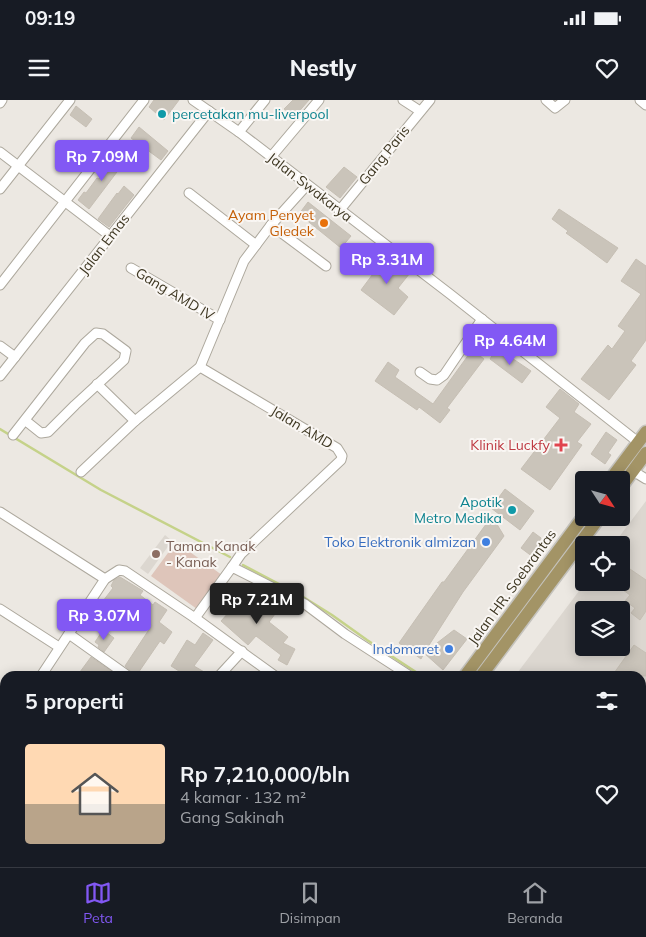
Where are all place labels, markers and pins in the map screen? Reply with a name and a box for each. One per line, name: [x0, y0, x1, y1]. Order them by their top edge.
place label: percetakan mu-liverpool: [172, 105, 329, 123]
marker: percetakan mu-liverpool: [156, 108, 168, 120]
pin: Rp 7.09M: [50, 139, 154, 182]
place label: Ayam Penyet Gledek: [228, 206, 315, 240]
marker: Ayam Penyet Gledek: [318, 217, 330, 229]
pin: Rp 3.31M: [335, 242, 439, 285]
pin: Rp 4.64M: [458, 324, 562, 366]
place label: Klinik Luckfy: [470, 436, 551, 454]
marker: Klinik Luckfy: [554, 438, 568, 452]
place label: Apotik Metro Medika: [414, 493, 503, 527]
marker: Apotik Metro Medika: [506, 504, 518, 516]
place label: Toko Elektronik almizan: [324, 533, 476, 551]
marker: Toko Elektronik almizan: [480, 536, 492, 548]
place label: Taman Kanak - Kanak: [166, 537, 256, 571]
marker: Taman Kanak - Kanak: [150, 548, 162, 560]
pin: Rp 7.21M: [205, 582, 309, 625]
pin: Rp 3.07M: [52, 598, 156, 641]
place label: Indomaret: [373, 640, 439, 658]
marker: Indomaret: [443, 643, 455, 655]

